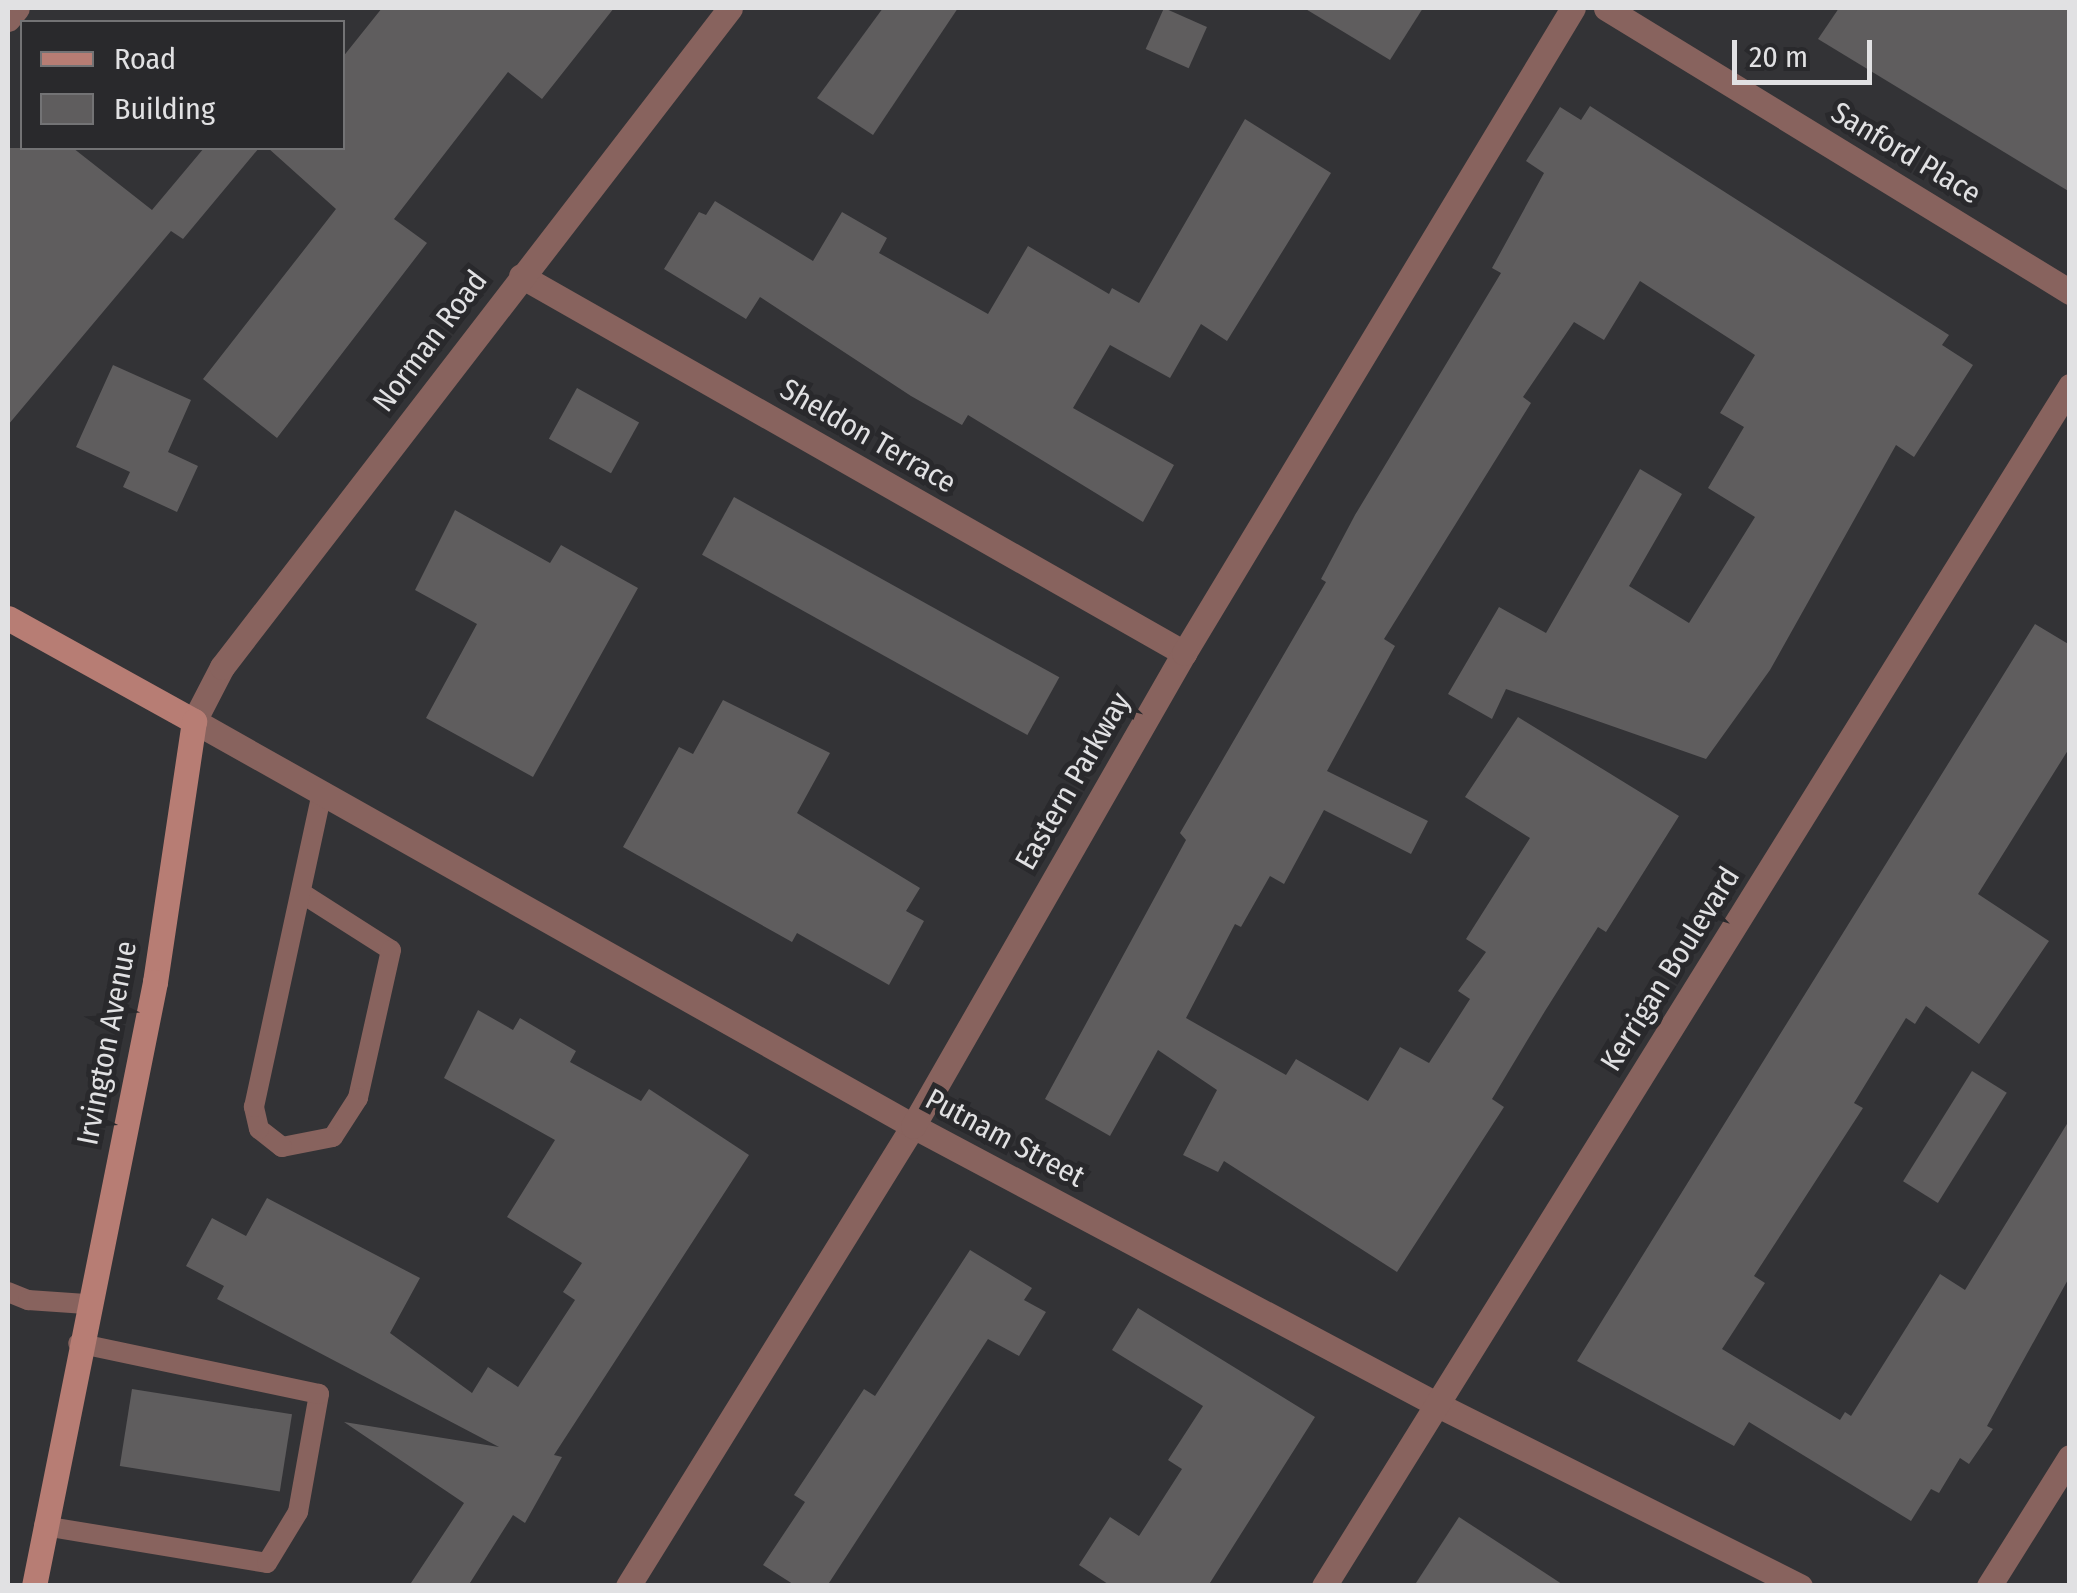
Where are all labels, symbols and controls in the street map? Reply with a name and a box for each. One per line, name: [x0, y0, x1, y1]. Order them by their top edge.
legend: [20, 20, 345, 150]
scale bar: [1737, 20, 1877, 82]
text: 20 m: [1749, 39, 1808, 75]
text: Road: [114, 41, 176, 77]
text: Building: [114, 91, 215, 127]
street label: Sanford Place: [1825, 94, 1987, 212]
street label: Norman Road: [365, 263, 495, 419]
street label: Sheldon Terrace: [774, 371, 962, 501]
street label: Eastern Parkway: [1008, 686, 1138, 876]
street label: Kerrigan Boulevard: [1593, 860, 1747, 1078]
street label: Irvington Avenue: [70, 938, 144, 1148]
street label: Putnam Street: [919, 1081, 1091, 1195]

